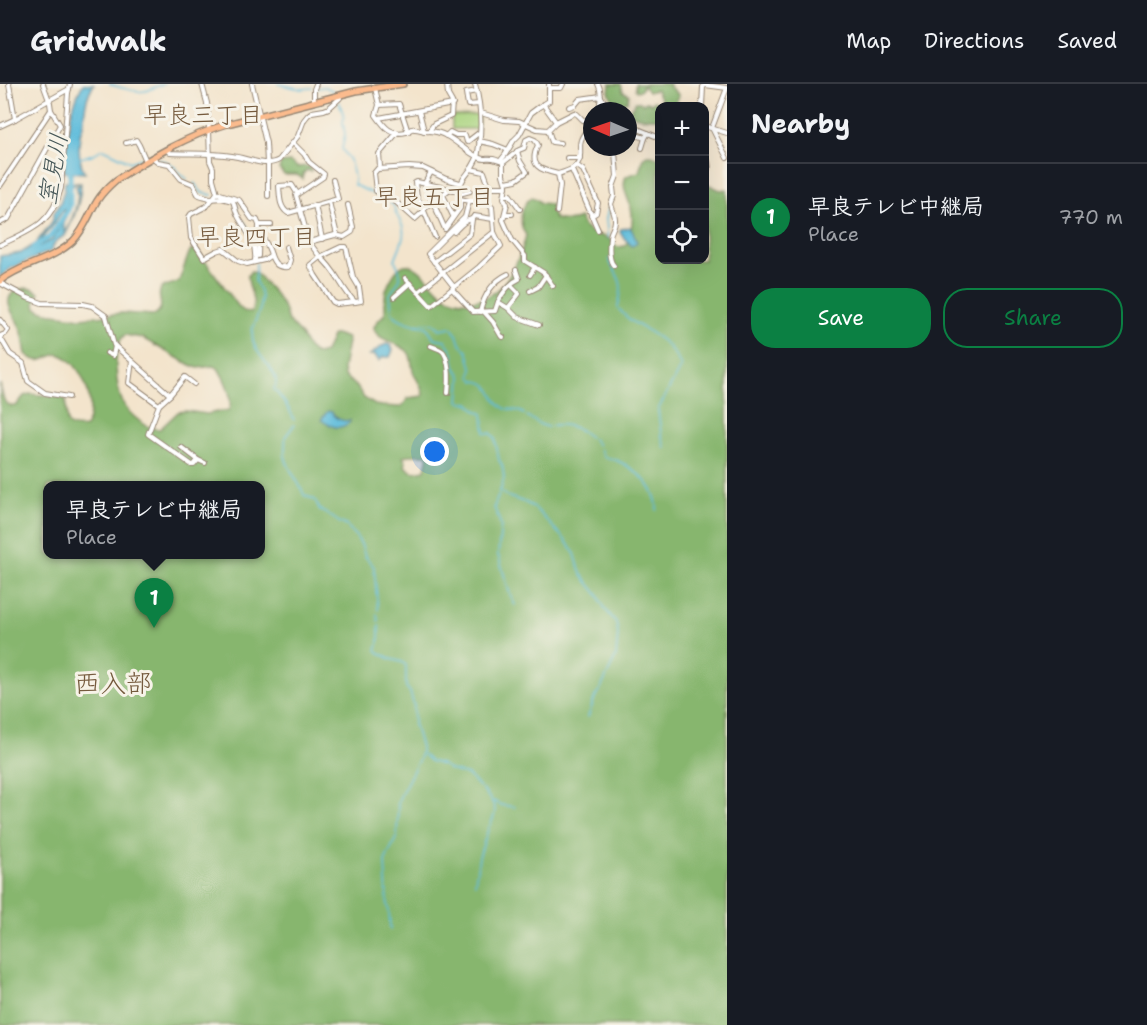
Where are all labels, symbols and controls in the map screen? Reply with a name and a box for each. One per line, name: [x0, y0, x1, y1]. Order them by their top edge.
text: Gridwalk: [30, 22, 167, 60]
text: Map: [846, 27, 891, 55]
text: Directions: [924, 27, 1024, 55]
text: Saved: [1057, 27, 1117, 55]
district label: 早良三丁目: [143, 99, 263, 131]
north arrow: [583, 102, 637, 156]
map controls: [655, 102, 709, 264]
button: +: [655, 102, 709, 156]
text: Nearby: [751, 106, 850, 141]
water label: 室見川: [31, 131, 75, 207]
button: −: [655, 156, 709, 210]
district label: 早良五丁目: [374, 181, 494, 213]
text: 早良テレビ中継局: [808, 192, 984, 221]
text: 1: [766, 204, 775, 230]
text: 770 m: [1059, 204, 1123, 230]
button: locate: [655, 210, 709, 264]
district label: 早良四丁目: [196, 221, 316, 253]
text: Place: [808, 221, 859, 247]
button: Save: [751, 288, 931, 348]
button: Share: [943, 288, 1123, 348]
your location: [420, 437, 449, 466]
popup: [43, 481, 265, 559]
text: 早良テレビ中継局: [66, 495, 242, 524]
text: Place: [66, 524, 117, 550]
pin: 1: [134, 578, 174, 628]
district label: 西入部: [74, 665, 152, 700]

